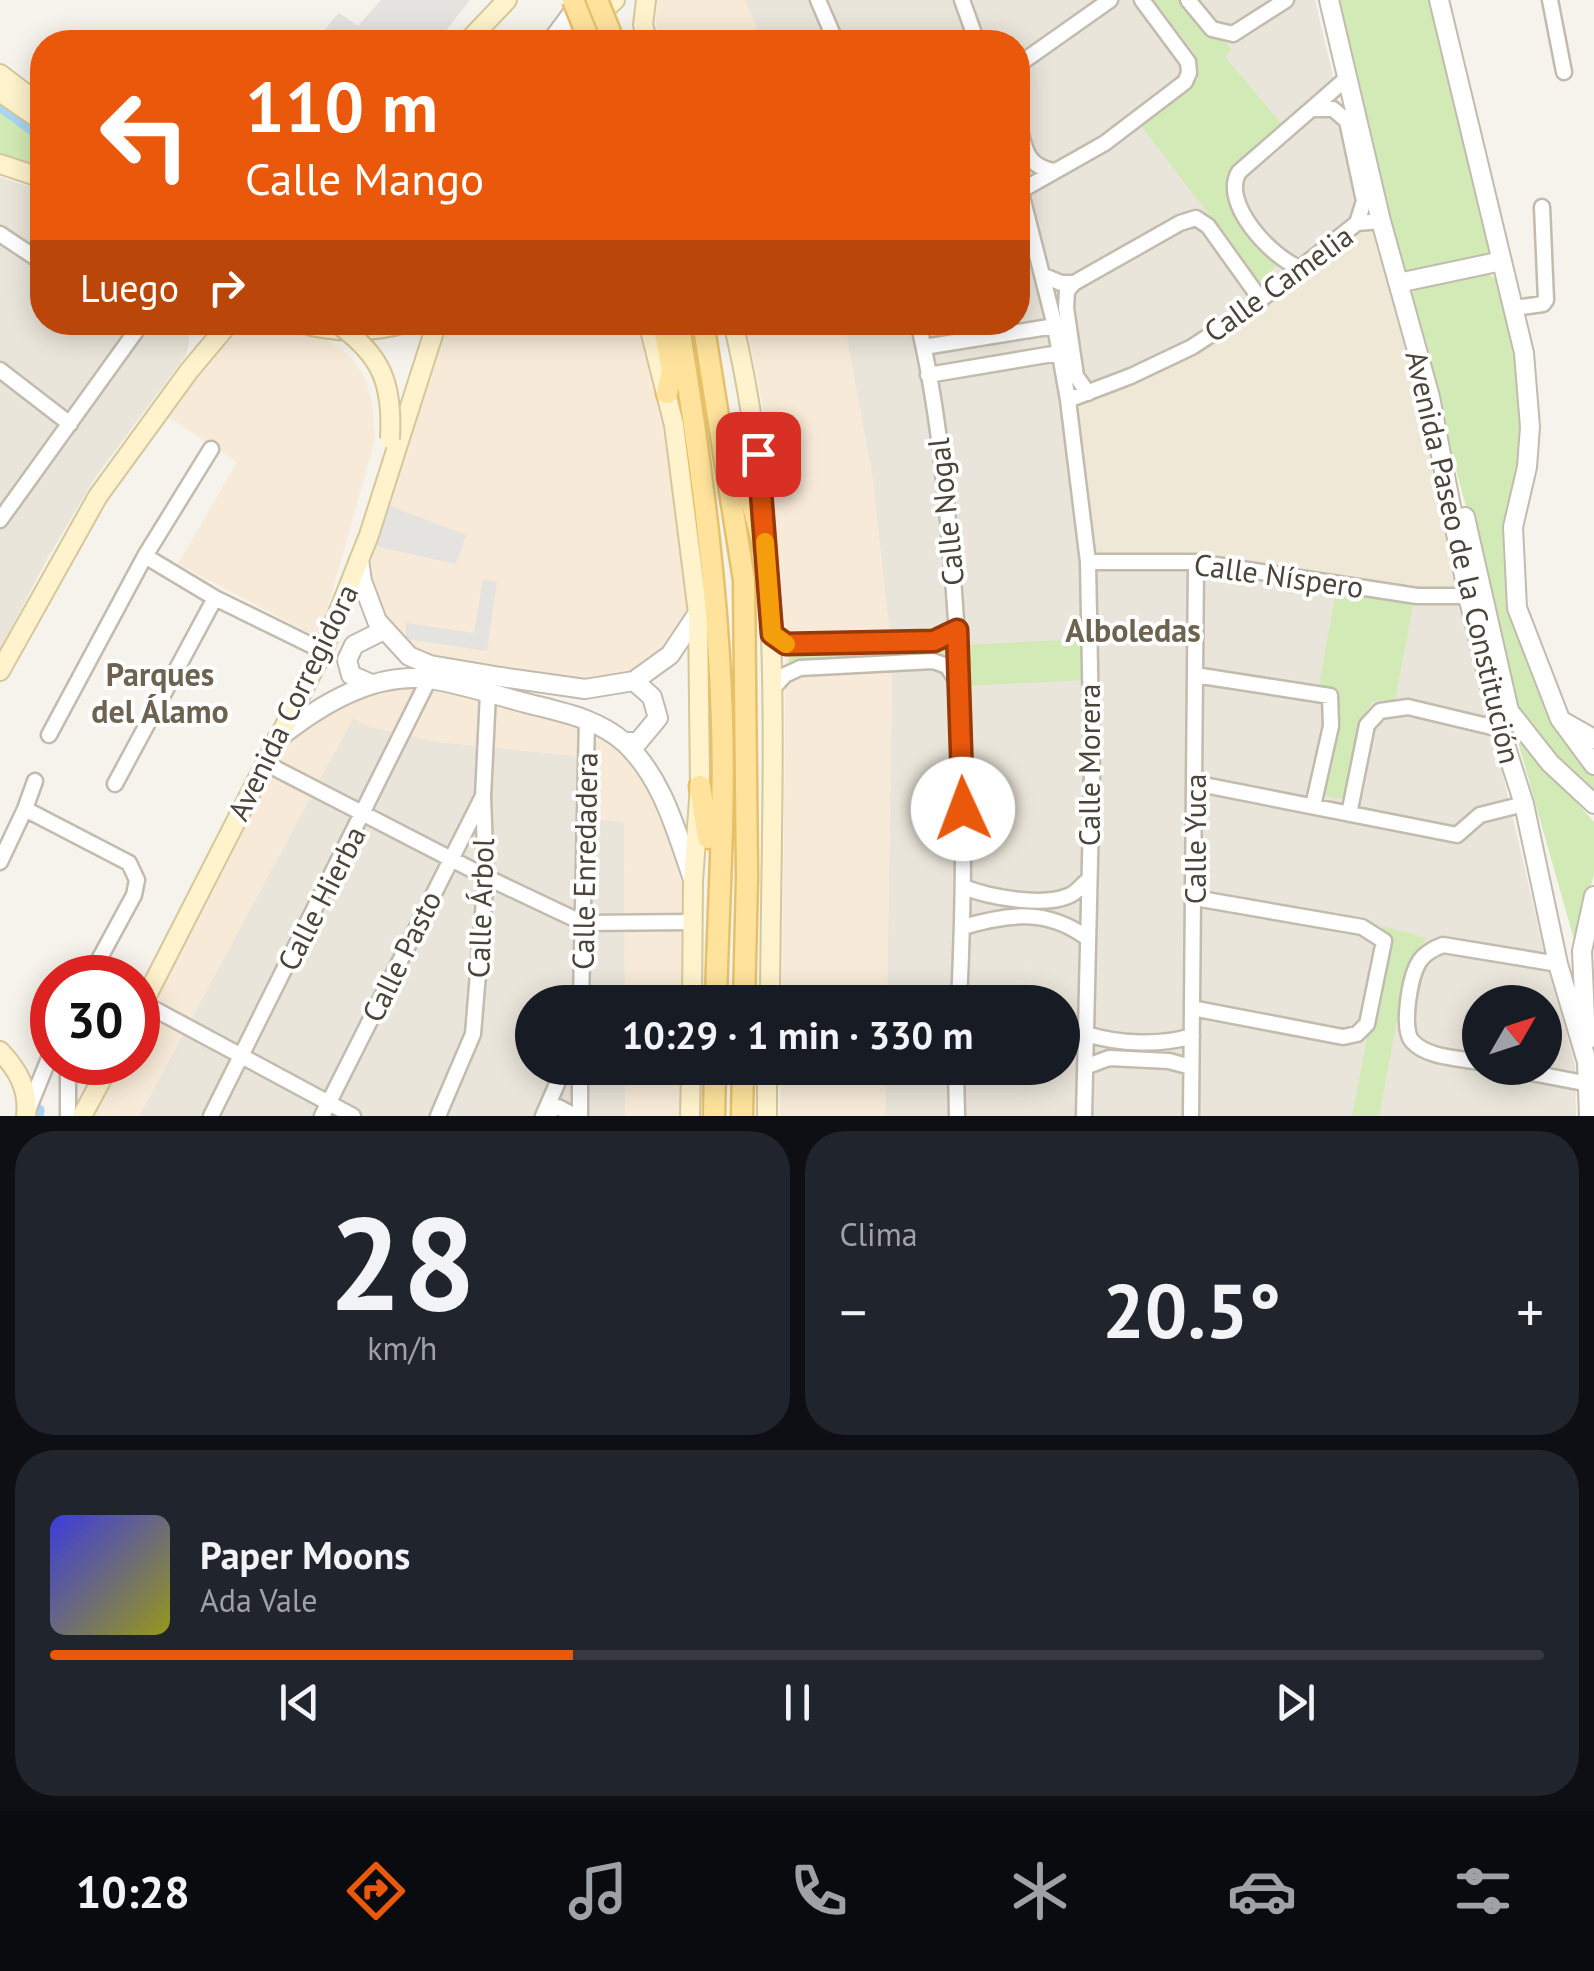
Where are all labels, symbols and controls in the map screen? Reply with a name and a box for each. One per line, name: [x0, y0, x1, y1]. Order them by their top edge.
text: 110 m: [245, 61, 438, 151]
icon: left: [80, 70, 210, 200]
text: Calle Mango: [245, 149, 484, 207]
street label: Calle Camelia: [1196, 216, 1360, 350]
icon: right: [199, 260, 254, 315]
text: Luego: [80, 263, 179, 312]
street label: Avenida Paseo de la Constitución: [1397, 347, 1531, 767]
pin: [716, 412, 801, 497]
icon: arrive: [731, 427, 786, 482]
street label: Calle Nogal: [918, 436, 972, 588]
street label: Calle Níspero: [1192, 544, 1366, 606]
street label: Avenida Corregidora: [218, 577, 366, 827]
district label: Alboledas: [1065, 609, 1201, 651]
district label: Parques del Álamo: [91, 653, 229, 732]
street label: Calle Morera: [1069, 684, 1108, 846]
street label: Calle Enredadera: [563, 752, 605, 970]
position arrow: [911, 757, 1015, 861]
street label: Calle Yuca: [1175, 774, 1214, 904]
street label: Calle Hierba: [268, 819, 374, 977]
street label: Calle Árbol: [458, 837, 502, 979]
street label: Calle Pasto: [352, 884, 450, 1028]
speed limit sign: 30: [30, 955, 160, 1085]
north arrow: [1462, 985, 1562, 1085]
map controls: [1462, 985, 1562, 1085]
text: 10:29 · 1 min · 330 m: [622, 1010, 973, 1059]
text: 28: [329, 1178, 476, 1346]
text: Clima: [840, 1213, 918, 1255]
text: 20.5°: [1102, 1262, 1281, 1359]
text: −: [840, 1276, 867, 1347]
text: +: [1516, 1276, 1544, 1347]
text: km/h: [367, 1327, 437, 1369]
text: Paper Moons: [200, 1530, 410, 1579]
text: Ada Vale: [200, 1579, 317, 1621]
icon: previous: [272, 1675, 327, 1730]
icon: pause: [770, 1675, 825, 1730]
icon: next: [1268, 1675, 1323, 1730]
icon: directions: [341, 1856, 411, 1926]
icon: music: [563, 1856, 633, 1926]
icon: phone: [784, 1856, 854, 1926]
icon: climate: [1005, 1856, 1075, 1926]
icon: car: [1227, 1856, 1297, 1926]
icon: filters: [1448, 1856, 1518, 1926]
text: 10:28: [76, 1862, 190, 1920]

